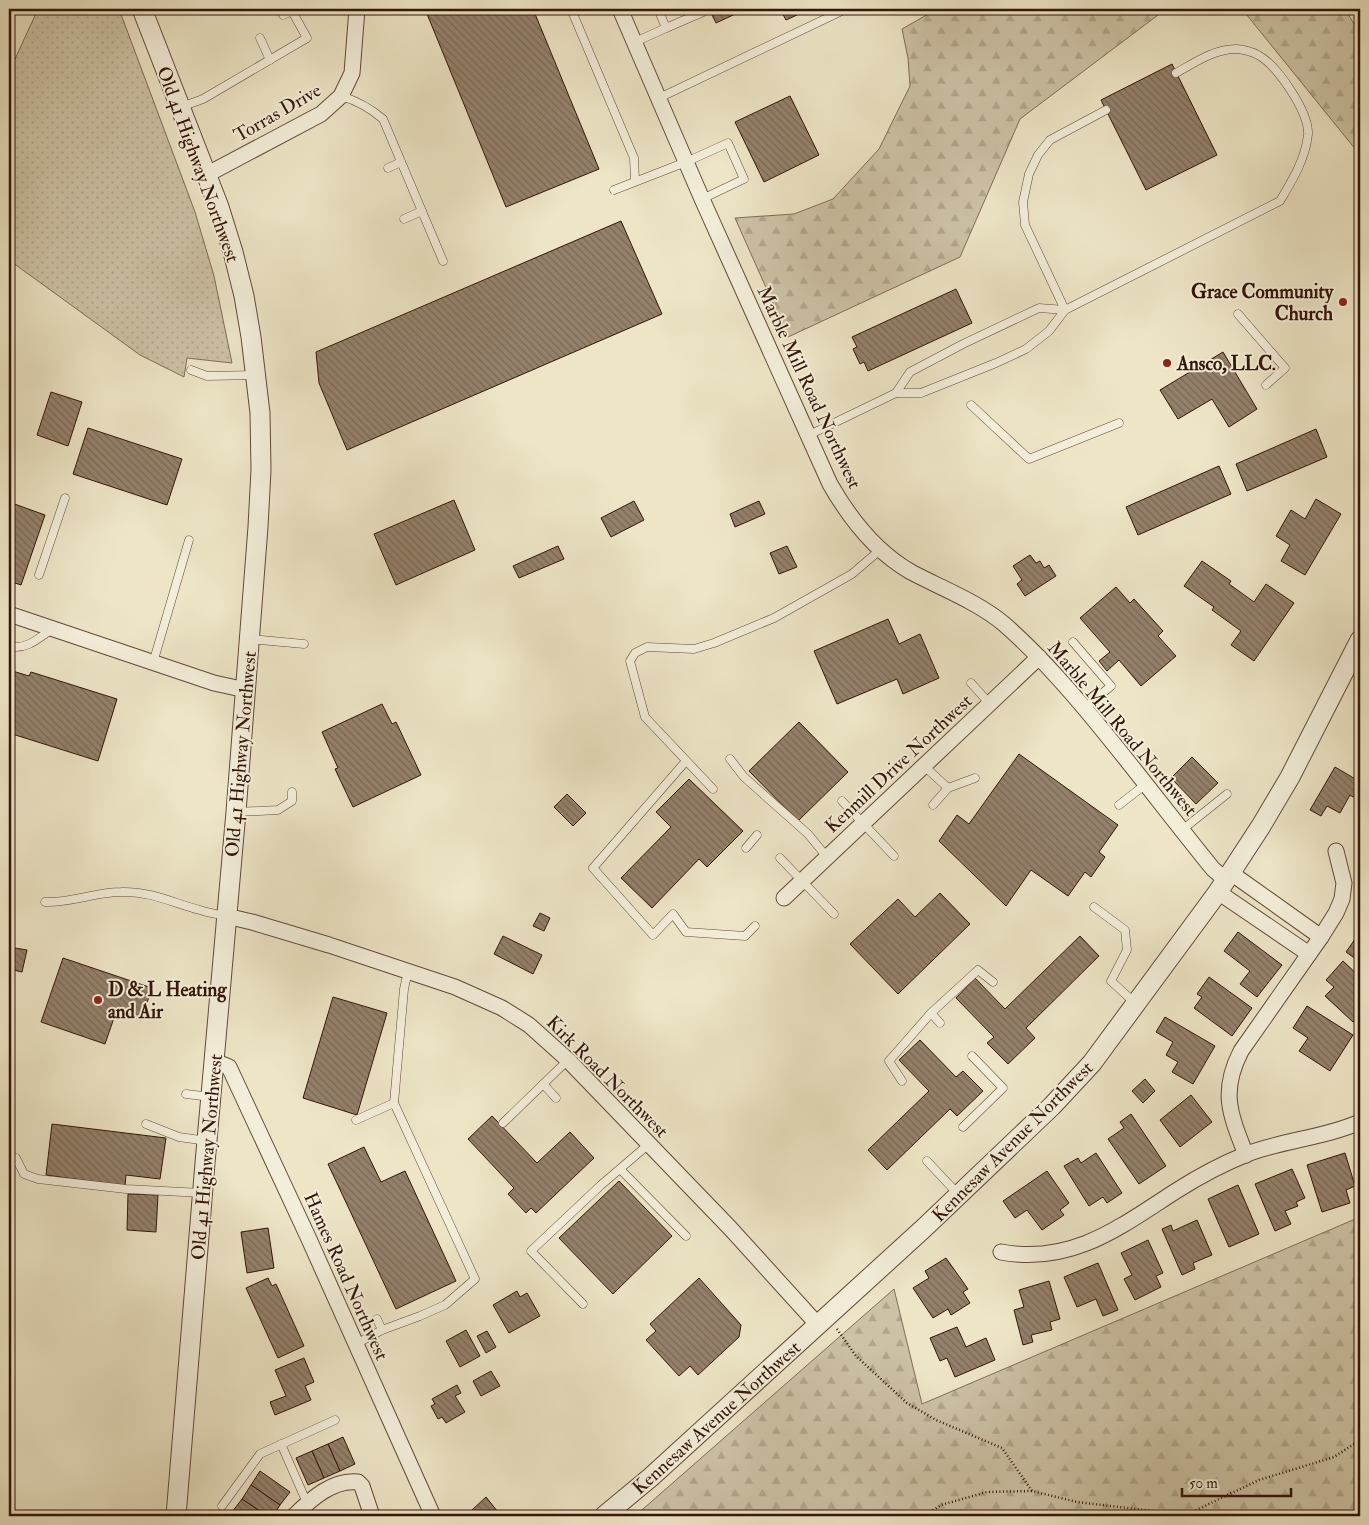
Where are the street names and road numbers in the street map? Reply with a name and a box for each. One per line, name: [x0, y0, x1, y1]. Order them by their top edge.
street label: Old 41 Highway Northwest: [151, 63, 245, 266]
street label: Torras Drive: [230, 78, 325, 147]
street label: Marble Mill Road Northwest: [752, 282, 867, 493]
street label: Marble Mill Road Northwest: [1042, 636, 1202, 821]
street label: Old 41 Highway Northwest: [220, 650, 262, 858]
street label: Kenmill Drive Northwest: [820, 689, 977, 838]
street label: Kirk Road Northwest: [541, 1011, 673, 1143]
street label: Old 41 Highway Northwest: [186, 1053, 228, 1261]
street label: Kennesaw Avenue Northwest: [927, 1056, 1098, 1227]
street label: Hames Road Northwest: [298, 1189, 394, 1364]
street label: Kennesaw Avenue Northwest: [628, 1336, 806, 1500]

